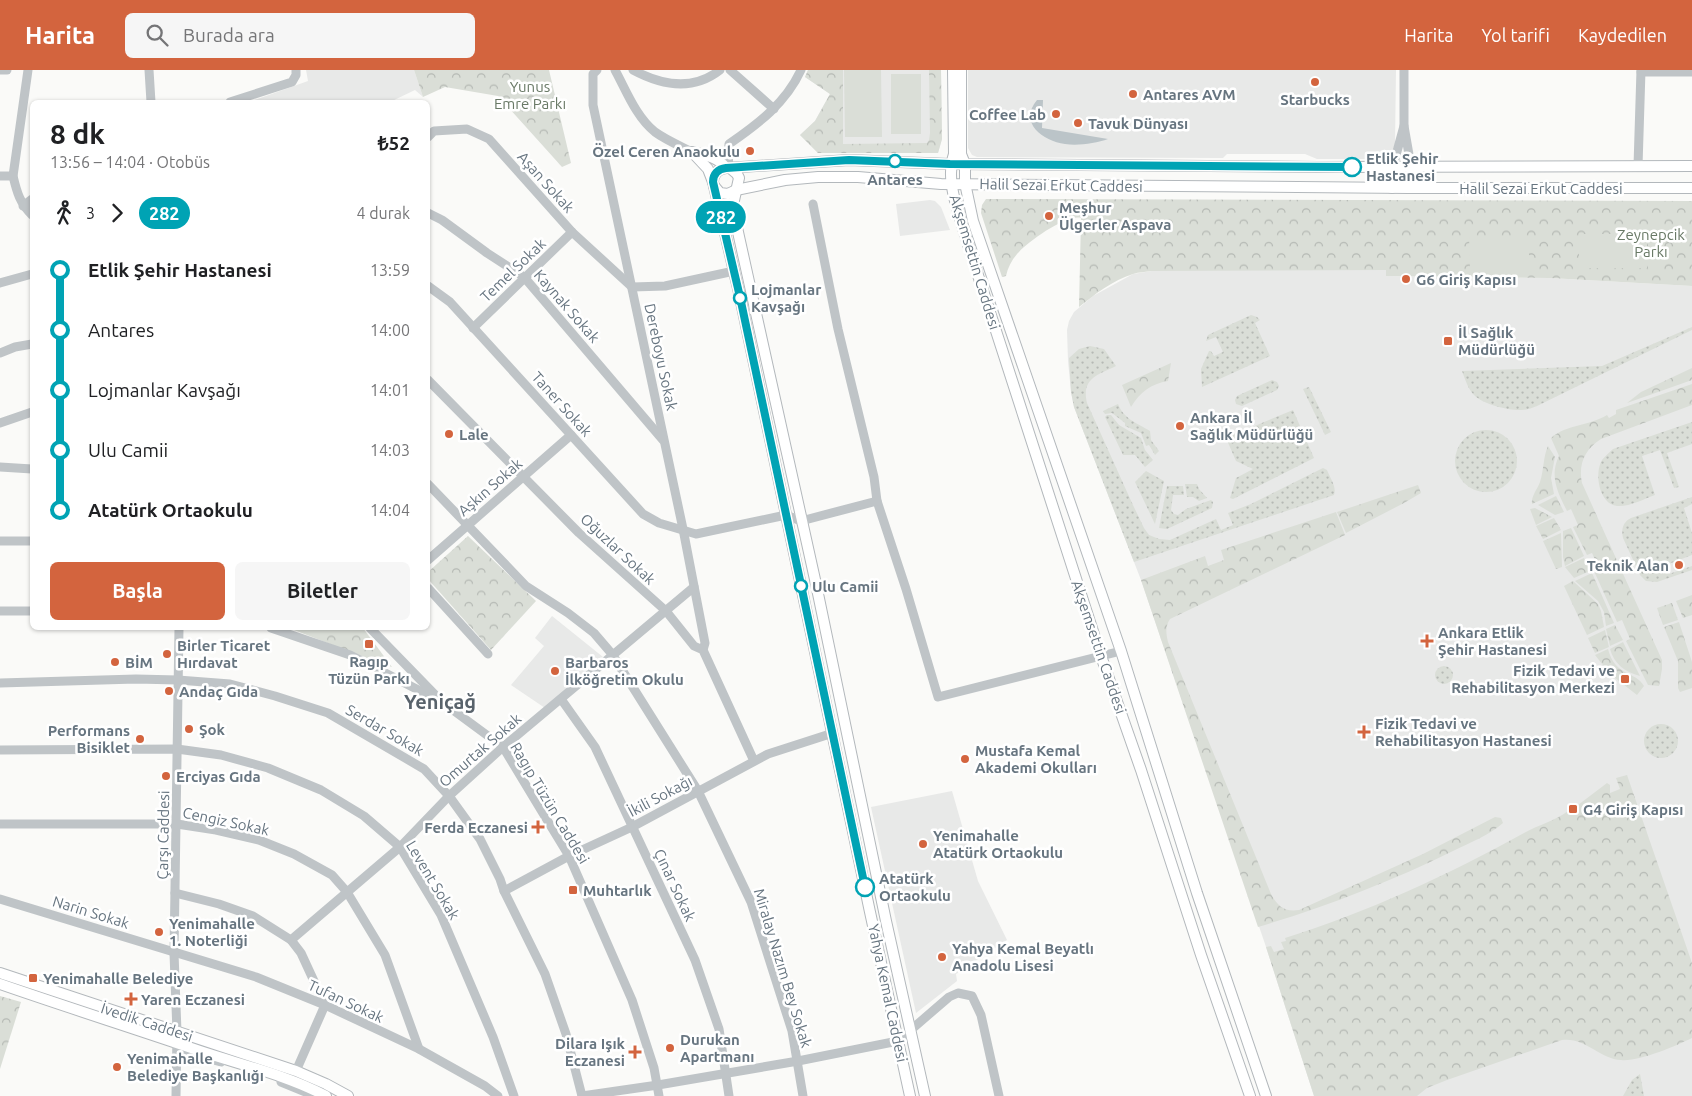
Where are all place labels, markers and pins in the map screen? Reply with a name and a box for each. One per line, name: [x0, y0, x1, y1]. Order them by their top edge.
marker: Starbucks: [1309, 76, 1321, 88]
place label: Antares AVM: [1143, 86, 1236, 103]
marker: Antares AVM: [1127, 88, 1139, 100]
place label: Starbucks: [1280, 91, 1350, 108]
place label: Coffee Lab: [969, 106, 1046, 123]
marker: Coffee Lab: [1050, 108, 1062, 120]
place label: Tavuk Dünyası: [1088, 115, 1188, 132]
marker: Tavuk Dünyası: [1072, 117, 1084, 129]
place label: Özel Ceren Anaokulu: [592, 143, 740, 160]
marker: Özel Ceren Anaokulu: [744, 145, 756, 157]
place label: Etlik Şehir Hastanesi: [1366, 150, 1439, 184]
marker: Antares: [888, 154, 902, 168]
marker: Etlik Şehir Hastanesi: [1342, 157, 1362, 177]
place label: Antares: [867, 171, 923, 188]
place label: Meşhur Ülgerler Aspava: [1059, 199, 1171, 233]
marker: Meşhur Ülgerler Aspava: [1043, 210, 1055, 222]
place label: G6 Giriş Kapısı: [1416, 271, 1516, 289]
marker: G6 Giriş Kapısı: [1400, 273, 1412, 285]
place label: Lojmanlar Kavşağı: [751, 281, 822, 316]
marker: Lojmanlar Kavşağı: [733, 291, 747, 305]
place label: İl Sağlık Müdürlüğü: [1458, 324, 1535, 358]
marker: İl Sağlık Müdürlüğü: [1442, 335, 1454, 347]
place label: Ankara İl Sağlık Müdürlüğü: [1190, 409, 1313, 443]
marker: Ankara İl Sağlık Müdürlüğü: [1174, 420, 1186, 432]
place label: Lale: [459, 426, 489, 443]
marker: Lale: [443, 428, 455, 440]
place label: Teknik Alan: [1587, 557, 1669, 574]
marker: Teknik Alan: [1673, 559, 1685, 571]
place label: Ulu Camii: [812, 578, 879, 595]
marker: Ulu Camii: [794, 579, 808, 593]
place label: Ankara Etlik Şehir Hastanesi: [1438, 624, 1547, 659]
marker: Ankara Etlik Şehir Hastanesi: [1420, 634, 1434, 648]
place label: Birler Ticaret Hırdavat: [177, 637, 271, 671]
marker: Ragıp Tüzün Parkı: [363, 638, 375, 650]
marker: Birler Ticaret Hırdavat: [161, 648, 173, 660]
place label: Ragıp Tüzün Parkı: [328, 653, 410, 687]
place label: BİM: [125, 654, 153, 671]
place label: Barbaros İlköğretim Okulu: [565, 654, 684, 688]
marker: BİM: [109, 656, 121, 668]
place label: Fizik Tedavi ve Rehabilitasyon Merkezi: [1451, 662, 1615, 696]
marker: Barbaros İlköğretim Okulu: [549, 665, 561, 677]
marker: Fizik Tedavi ve Rehabilitasyon Merkezi: [1619, 673, 1631, 685]
place label: Andaç Gıda: [179, 683, 258, 701]
marker: Andaç Gıda: [163, 685, 175, 697]
place label: Fizik Tedavi ve Rehabilitasyon Hastanesi: [1375, 715, 1552, 749]
place label: Şok: [199, 721, 226, 739]
place label: Performans Bisiklet: [48, 722, 131, 756]
marker: Şok: [183, 723, 195, 735]
marker: Fizik Tedavi ve Rehabilitasyon Hastanesi: [1357, 725, 1371, 739]
marker: Performans Bisiklet: [134, 733, 146, 745]
place label: Mustafa Kemal Akademi Okulları: [975, 742, 1097, 776]
marker: Mustafa Kemal Akademi Okulları: [959, 753, 971, 765]
place label: Erciyas Gıda: [176, 768, 261, 785]
marker: Erciyas Gıda: [160, 770, 172, 782]
place label: G4 Giriş Kapısı: [1583, 801, 1683, 819]
marker: G4 Giriş Kapısı: [1567, 803, 1579, 815]
place label: Ferda Eczanesi: [424, 819, 528, 836]
marker: Ferda Eczanesi: [532, 821, 544, 833]
place label: Yenimahalle Atatürk Ortaokulu: [933, 827, 1063, 861]
marker: Yenimahalle Atatürk Ortaokulu: [917, 838, 929, 850]
place label: Atatürk Ortaokulu: [879, 870, 951, 904]
marker: Atatürk Ortaokulu: [855, 877, 875, 897]
place label: Muhtarlık: [583, 882, 652, 899]
marker: Muhtarlık: [567, 884, 579, 896]
place label: Yenimahalle 1. Noterliği: [169, 915, 255, 949]
marker: Yenimahalle 1. Noterliği: [153, 926, 165, 938]
place label: Yahya Kemal Beyatlı Anadolu Lisesi: [952, 940, 1094, 974]
marker: Yahya Kemal Beyatlı Anadolu Lisesi: [936, 951, 948, 963]
place label: Yenimahalle Belediye: [43, 970, 194, 987]
marker: Yenimahalle Belediye: [27, 972, 39, 984]
place label: Yaren Eczanesi: [141, 991, 245, 1008]
marker: Yaren Eczanesi: [125, 993, 137, 1005]
place label: Durukan Apartmanı: [680, 1031, 754, 1065]
place label: Dilara Işık Eczanesi: [555, 1035, 626, 1069]
marker: Durukan Apartmanı: [664, 1042, 676, 1054]
marker: Dilara Işık Eczanesi: [629, 1046, 641, 1058]
place label: Yenimahalle Belediye Başkanlığı: [127, 1050, 264, 1085]
marker: Yenimahalle Belediye Başkanlığı: [111, 1061, 123, 1073]

